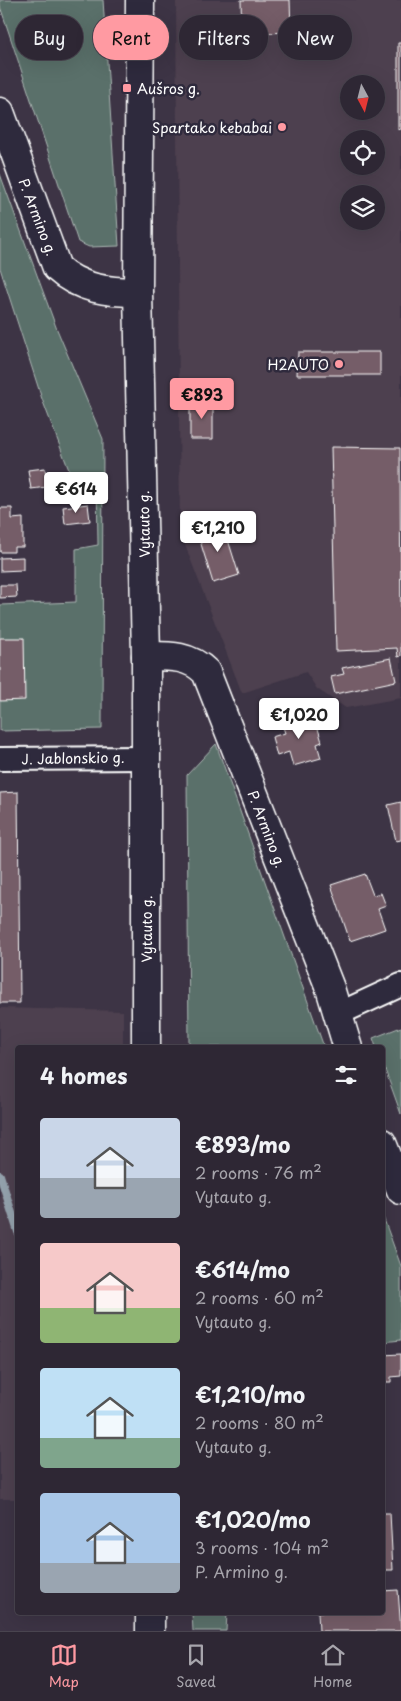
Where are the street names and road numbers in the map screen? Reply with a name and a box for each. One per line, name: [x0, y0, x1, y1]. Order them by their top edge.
street label: P. Armino g.: [14, 175, 62, 259]
street label: Vytauto g.: [133, 490, 155, 558]
street label: J. Jablonskio g.: [21, 747, 125, 769]
street label: P. Armino g.: [243, 787, 291, 871]
street label: Vytauto g.: [136, 895, 157, 963]

